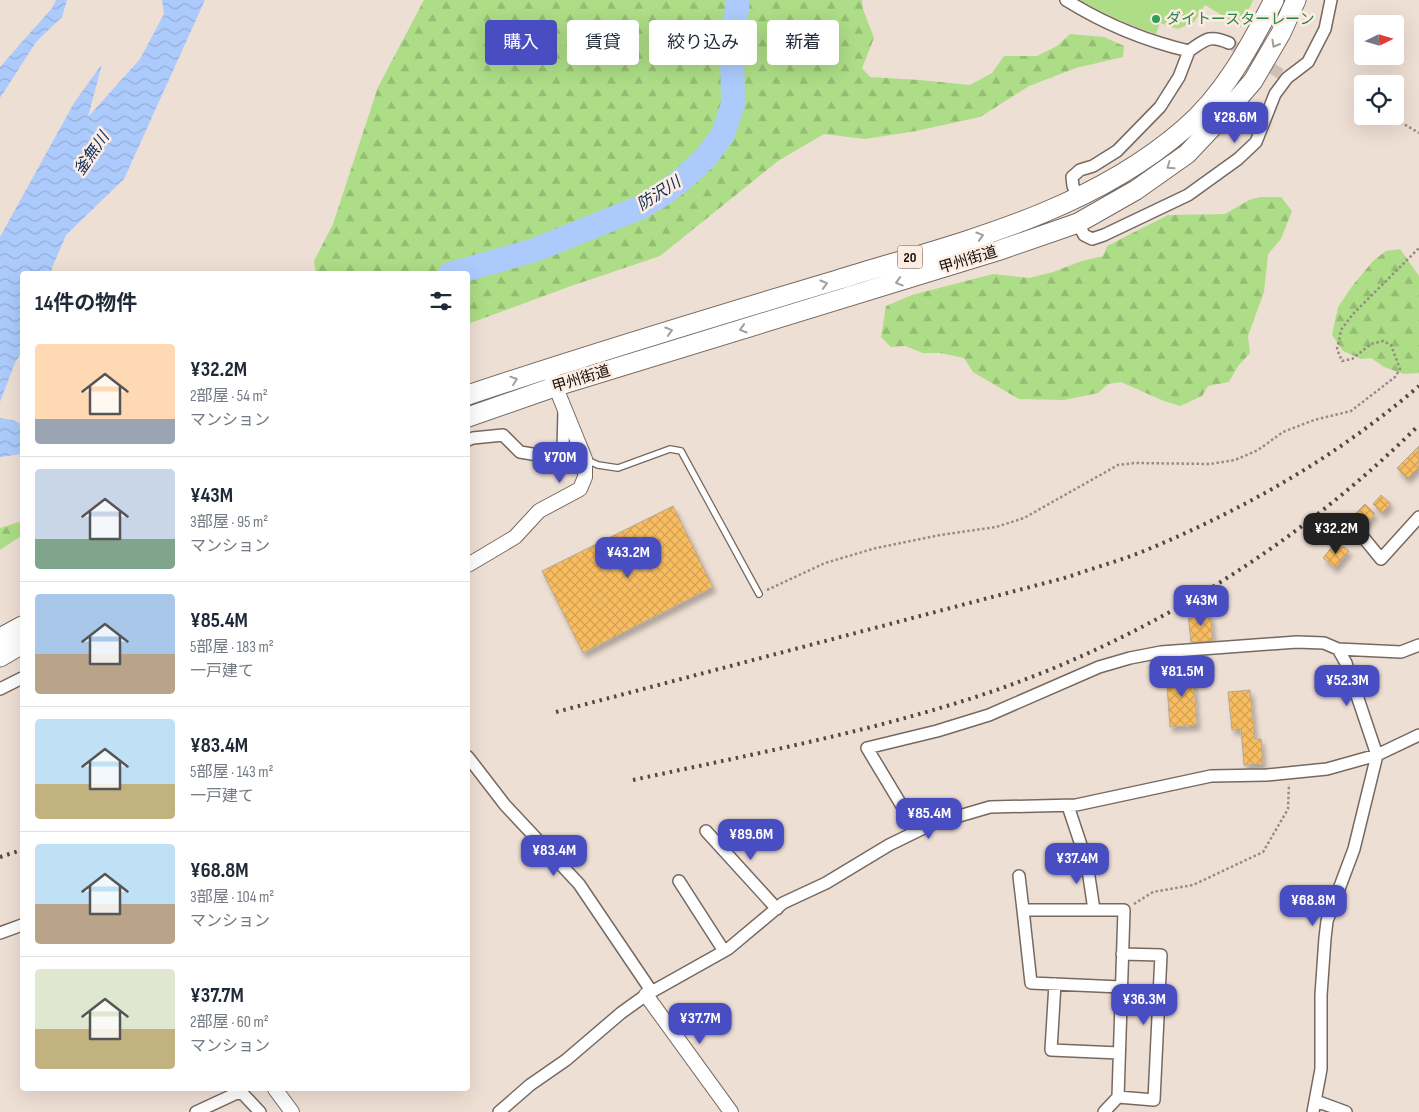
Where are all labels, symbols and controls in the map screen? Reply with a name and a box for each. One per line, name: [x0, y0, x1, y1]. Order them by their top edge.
place label: ダイトースターレーン: [1166, 10, 1315, 29]
marker: ダイトースターレーン: [1150, 13, 1162, 25]
north arrow: [1354, 15, 1404, 65]
map controls: [1354, 15, 1404, 125]
chip: 購入: [485, 20, 557, 65]
chip: 賃貸: [567, 20, 639, 65]
chip: 絞り込み: [649, 20, 757, 65]
chip: 新着: [767, 20, 839, 65]
one-way arrow: [1271, 38, 1281, 47]
button: locate: [1354, 75, 1404, 125]
pin: ¥28.6M: [1194, 102, 1276, 144]
text: ¥28.6M: [1213, 108, 1257, 127]
water label: 釜無川: [70, 127, 115, 179]
one-way arrow: [1166, 160, 1175, 169]
water label: 防沢川: [634, 172, 686, 215]
one-way arrow: [975, 232, 983, 242]
street label: 甲州街道: [937, 242, 999, 278]
road number: 20: [898, 246, 922, 268]
one-way arrow: [895, 276, 903, 286]
one-way arrow: [819, 279, 828, 289]
icon: filters: [427, 287, 455, 315]
text: 14件の物件: [35, 291, 137, 316]
one-way arrow: [740, 324, 748, 334]
one-way arrow: [664, 327, 672, 337]
text: ¥32.2M: [190, 357, 247, 382]
street label: 甲州街道: [550, 361, 612, 397]
icon: home: [75, 364, 135, 424]
one-way arrow: [509, 375, 517, 385]
text: 2部屋 · 54 m²: [190, 387, 268, 406]
text: マンション: [190, 411, 270, 430]
pin: ¥70M: [530, 442, 590, 484]
text: ¥70M: [544, 448, 576, 467]
text: ¥43M: [190, 483, 233, 508]
icon: home: [75, 489, 135, 549]
pin: ¥32.2M: [1295, 512, 1377, 555]
text: 3部屋 · 95 m²: [190, 513, 268, 532]
text: ¥32.2M: [1314, 519, 1358, 538]
pin: ¥43.2M: [587, 536, 669, 579]
text: マンション: [190, 537, 270, 556]
text: ¥43.2M: [606, 543, 650, 562]
pin: ¥43M: [1171, 584, 1231, 627]
text: ¥43M: [1185, 591, 1217, 610]
text: ¥85.4M: [190, 608, 248, 633]
icon: home: [75, 614, 135, 674]
text: 5部屋 · 183 m²: [190, 638, 274, 657]
pin: ¥81.5M: [1141, 656, 1223, 698]
text: 一戸建て: [190, 662, 254, 681]
text: ¥81.5M: [1160, 662, 1204, 681]
pin: ¥52.3M: [1306, 664, 1388, 707]
text: ¥52.3M: [1325, 671, 1369, 690]
text: ¥83.4M: [190, 733, 248, 758]
icon: home: [75, 739, 135, 799]
text: 5部屋 · 143 m²: [190, 763, 274, 782]
text: 一戸建て: [190, 787, 254, 806]
pin: ¥85.4M: [888, 798, 970, 840]
text: ¥85.4M: [907, 804, 951, 823]
pin: ¥89.6M: [710, 818, 792, 861]
text: ¥89.6M: [729, 825, 773, 844]
pin: ¥83.4M: [513, 834, 595, 877]
text: ¥83.4M: [532, 841, 576, 860]
pin: ¥37.4M: [1036, 842, 1118, 885]
text: ¥37.4M: [1056, 849, 1098, 868]
text: ¥68.8M: [190, 858, 248, 883]
icon: home: [75, 864, 135, 924]
pin: ¥68.8M: [1272, 884, 1354, 927]
text: 3部屋 · 104 m²: [190, 888, 274, 907]
text: ¥68.8M: [1291, 891, 1335, 910]
text: マンション: [190, 912, 270, 931]
text: ¥37.7M: [190, 983, 244, 1008]
pin: ¥36.3M: [1103, 984, 1185, 1026]
icon: home: [75, 989, 135, 1049]
text: ¥36.3M: [1122, 990, 1166, 1009]
pin: ¥37.7M: [659, 1002, 741, 1045]
text: ¥37.7M: [680, 1009, 721, 1028]
text: 2部屋 · 60 m²: [190, 1013, 269, 1032]
text: マンション: [190, 1037, 270, 1056]

